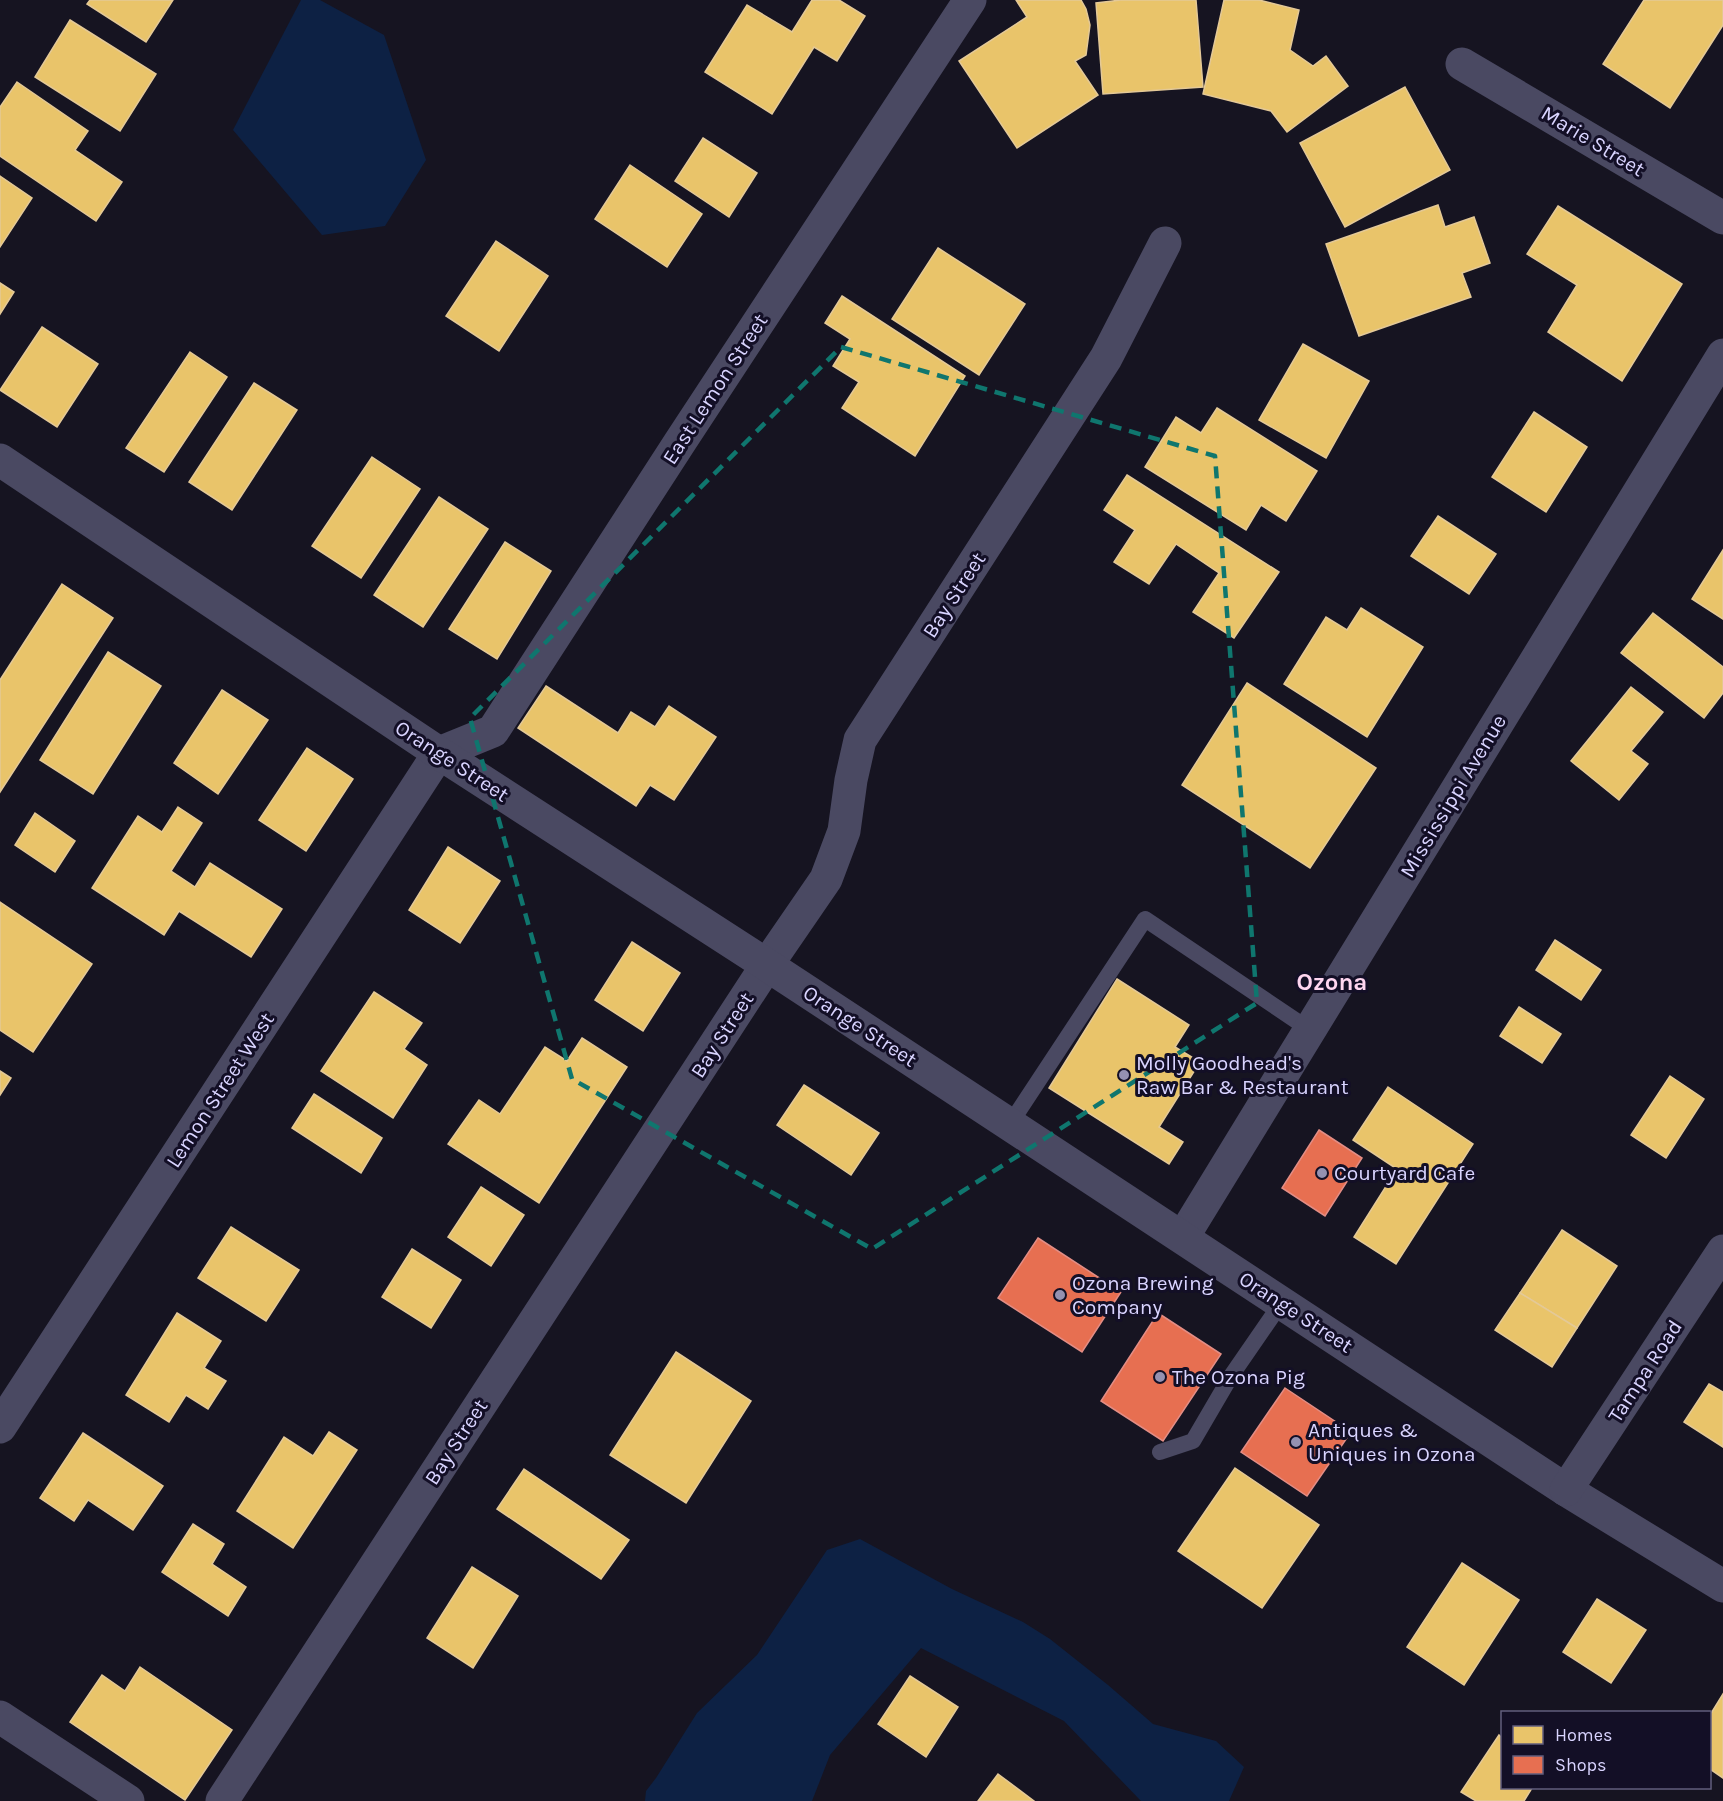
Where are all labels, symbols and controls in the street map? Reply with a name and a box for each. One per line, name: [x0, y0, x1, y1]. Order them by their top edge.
street label: Marie Street: [1537, 101, 1649, 181]
street label: East Lemon Street: [657, 309, 773, 469]
street label: Bay Street: [918, 548, 991, 642]
street label: Mississippi Avenue: [1395, 710, 1511, 882]
street label: Orange Street: [391, 715, 513, 807]
district label: Ozona: [1297, 968, 1367, 996]
street label: Orange Street: [799, 980, 921, 1072]
street label: Bay Street: [686, 988, 759, 1082]
street label: Lemon Street West: [161, 1008, 279, 1172]
place label: Molly Goodhead's Raw Bar & Restaurant: [1136, 1051, 1349, 1099]
marker: Molly Goodhead's Raw Bar & Restaurant: [1117, 1068, 1131, 1082]
place label: Courtyard Cafe: [1334, 1161, 1475, 1185]
marker: Courtyard Cafe: [1315, 1166, 1329, 1180]
street label: Orange Street: [1235, 1266, 1357, 1358]
place label: Ozona Brewing Company: [1072, 1271, 1214, 1319]
marker: Ozona Brewing Company: [1053, 1288, 1067, 1302]
street label: Tampa Road: [1603, 1315, 1687, 1427]
place label: The Ozona Pig: [1172, 1365, 1305, 1389]
marker: The Ozona Pig: [1153, 1370, 1167, 1384]
street label: Bay Street: [420, 1395, 493, 1489]
place label: Antiques & Uniques in Ozona: [1308, 1418, 1476, 1466]
marker: Antiques & Uniques in Ozona: [1289, 1435, 1303, 1449]
legend: [1501, 1711, 1711, 1789]
text: Homes: [1555, 1724, 1612, 1746]
text: Shops: [1555, 1754, 1607, 1776]

